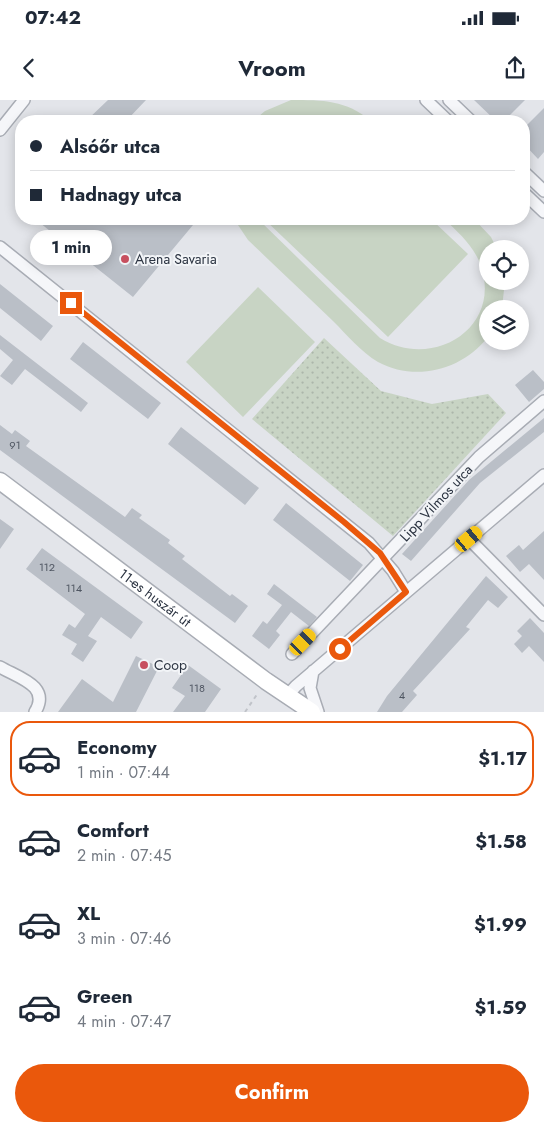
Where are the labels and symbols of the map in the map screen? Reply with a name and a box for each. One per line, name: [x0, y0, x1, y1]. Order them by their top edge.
callout: 1 min: [30, 230, 112, 266]
place label: Arena Savaria: [135, 249, 217, 269]
marker: Arena Savaria: [119, 253, 131, 265]
route end: [60, 292, 82, 314]
house number: 91: [9, 437, 21, 453]
street label: Lipp Vilmos utca: [395, 460, 477, 546]
car: [452, 524, 485, 554]
house number: 112: [39, 559, 55, 575]
street label: 11-es huszár út: [115, 564, 196, 632]
house number: 114: [66, 580, 83, 596]
car: [287, 626, 318, 658]
route start: [329, 638, 351, 660]
place label: Coop: [154, 655, 187, 675]
marker: Coop: [138, 659, 150, 671]
house number: 118: [189, 680, 205, 696]
house number: 4: [399, 687, 406, 703]

